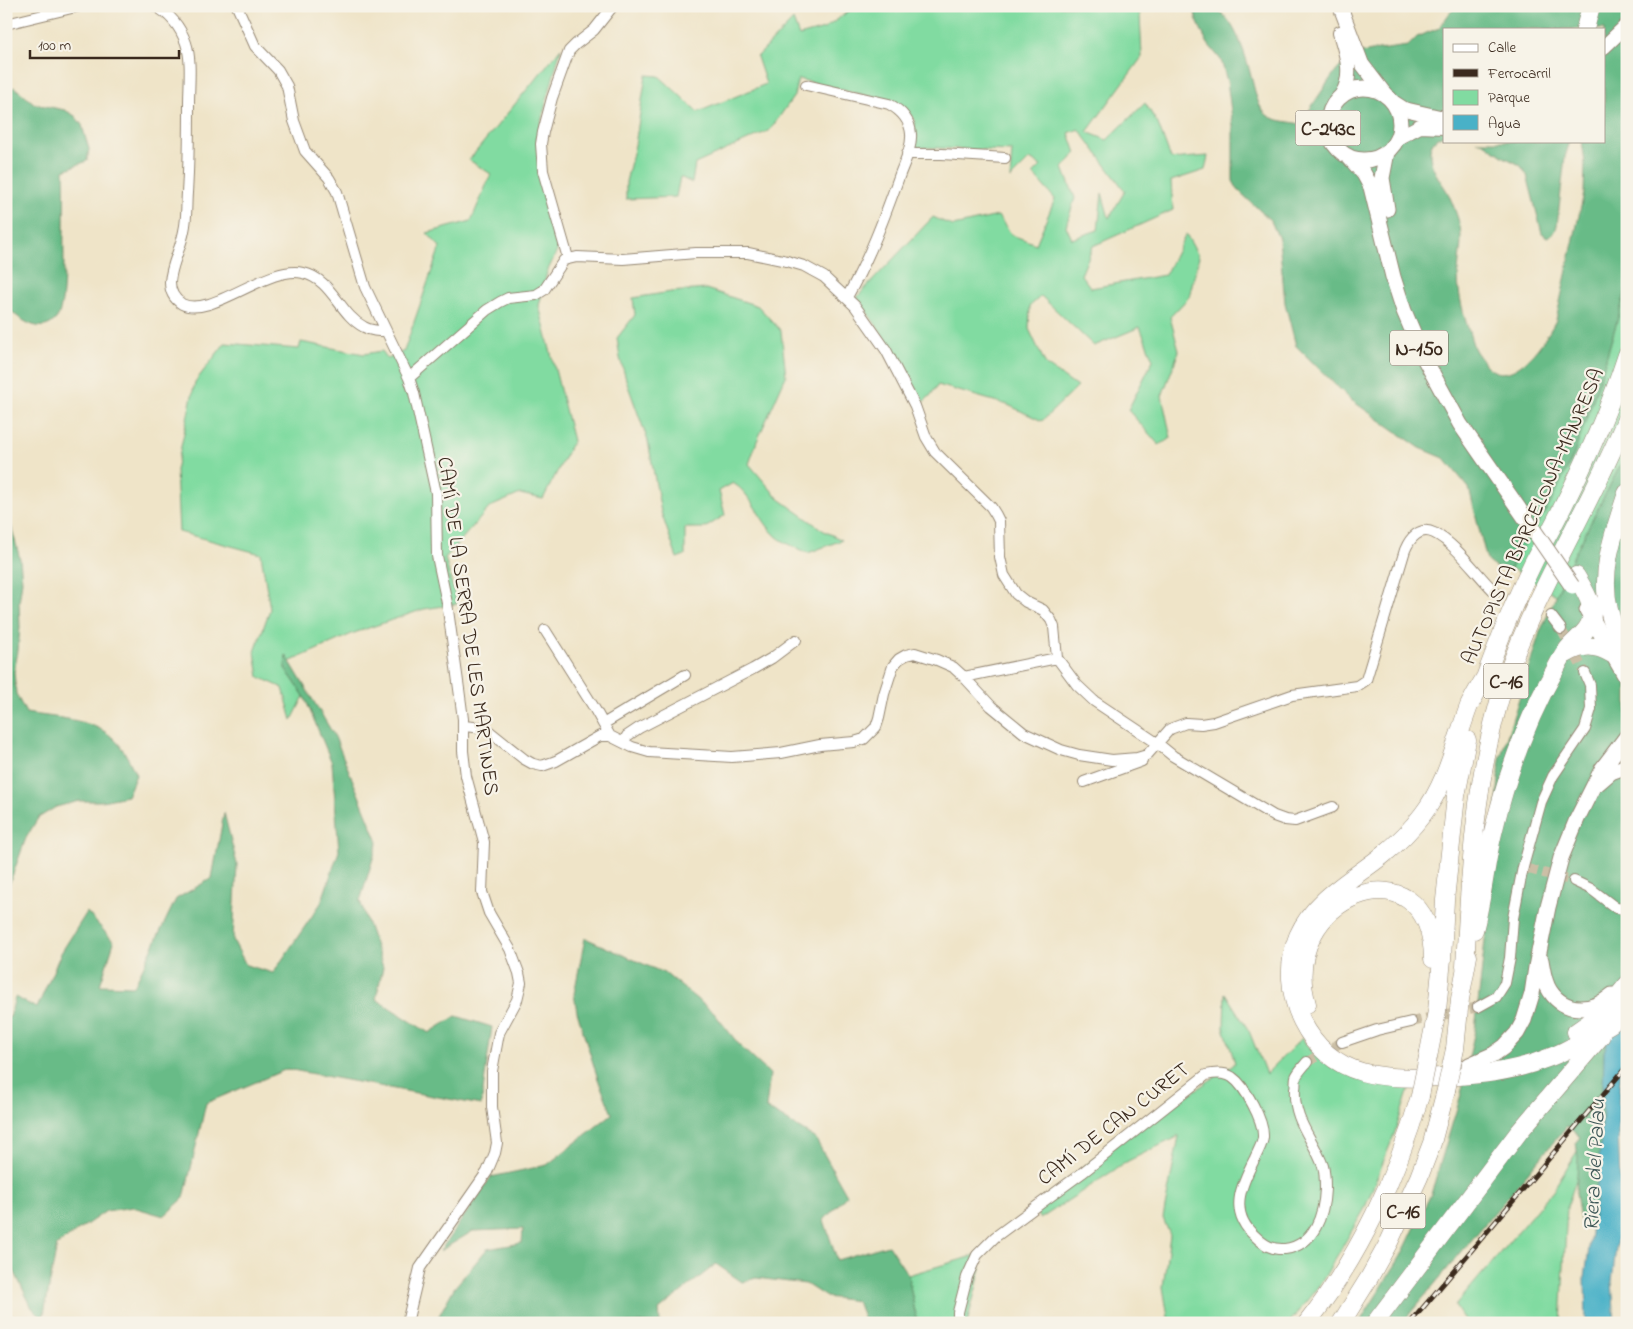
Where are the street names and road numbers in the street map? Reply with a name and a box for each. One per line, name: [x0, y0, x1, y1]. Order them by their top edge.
road number: C-243c: [1296, 110, 1360, 146]
road number: N-150: [1390, 330, 1448, 366]
street label: AUTOPISTA BARCELONA-MANRESA: [1455, 364, 1613, 670]
street label: CAMÍ DE LA SERRA DE LES MARTINES: [428, 455, 506, 798]
road number: C-16: [1484, 664, 1528, 698]
street label: CAMÍ DE CAN CURET: [1032, 1056, 1197, 1194]
road number: C-16: [1380, 1194, 1426, 1228]

